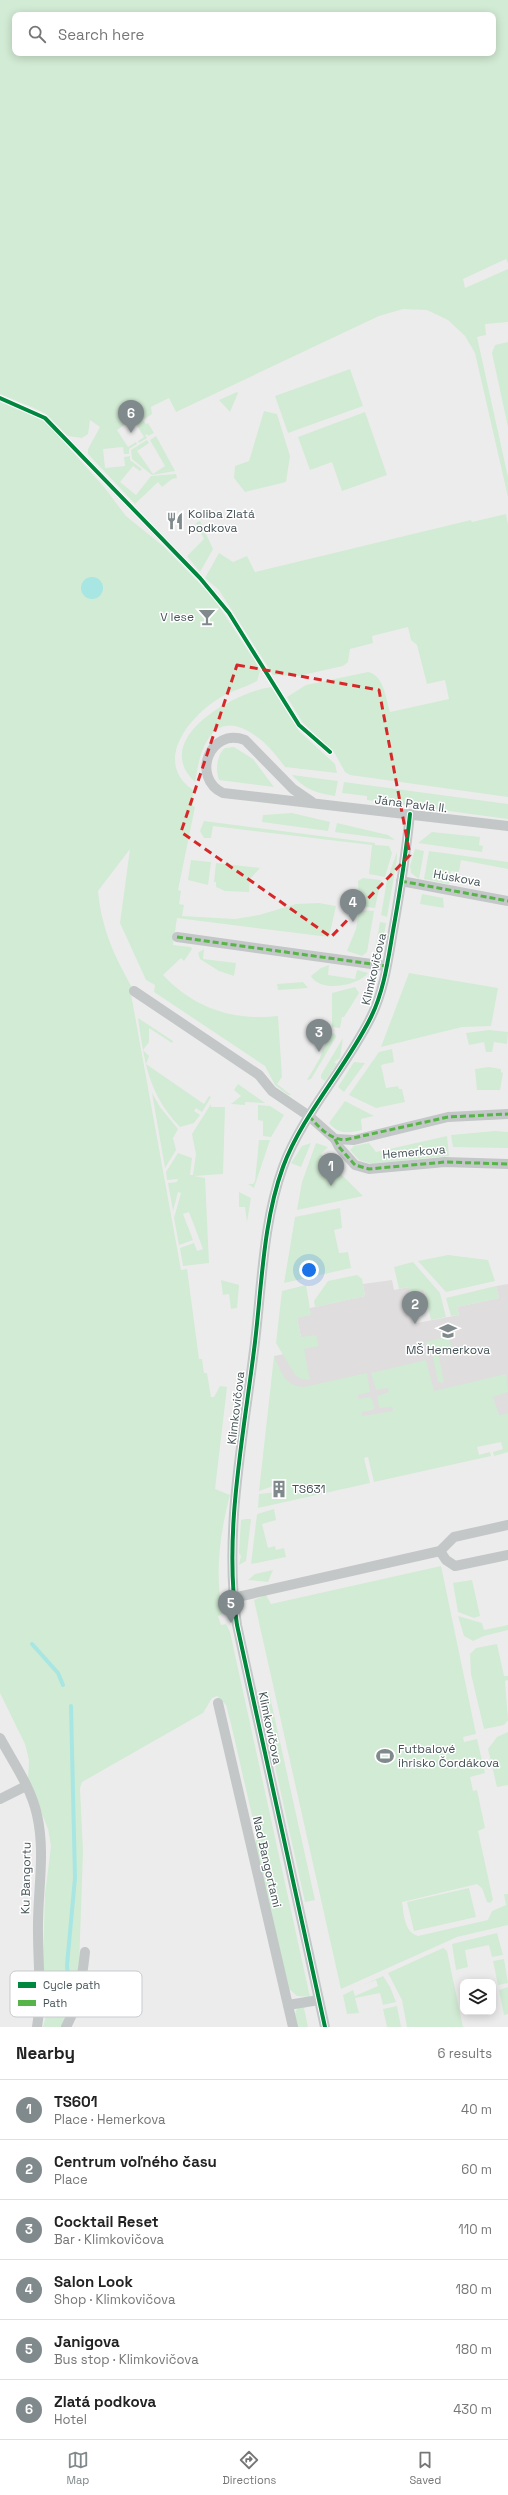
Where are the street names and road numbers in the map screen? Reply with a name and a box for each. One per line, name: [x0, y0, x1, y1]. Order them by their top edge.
street label: Jána Pavla II.: [374, 792, 448, 816]
street label: Húskova: [432, 866, 482, 890]
street label: Klimkovičova: [358, 931, 390, 1007]
street label: Hemerkova: [382, 1141, 446, 1163]
street label: Klimkovičova: [224, 1370, 248, 1446]
street label: Klimkovičova: [255, 1690, 286, 1766]
street label: Nad Bangortami: [249, 1815, 285, 1909]
street label: Ku Bangortu: [17, 1842, 35, 1914]

